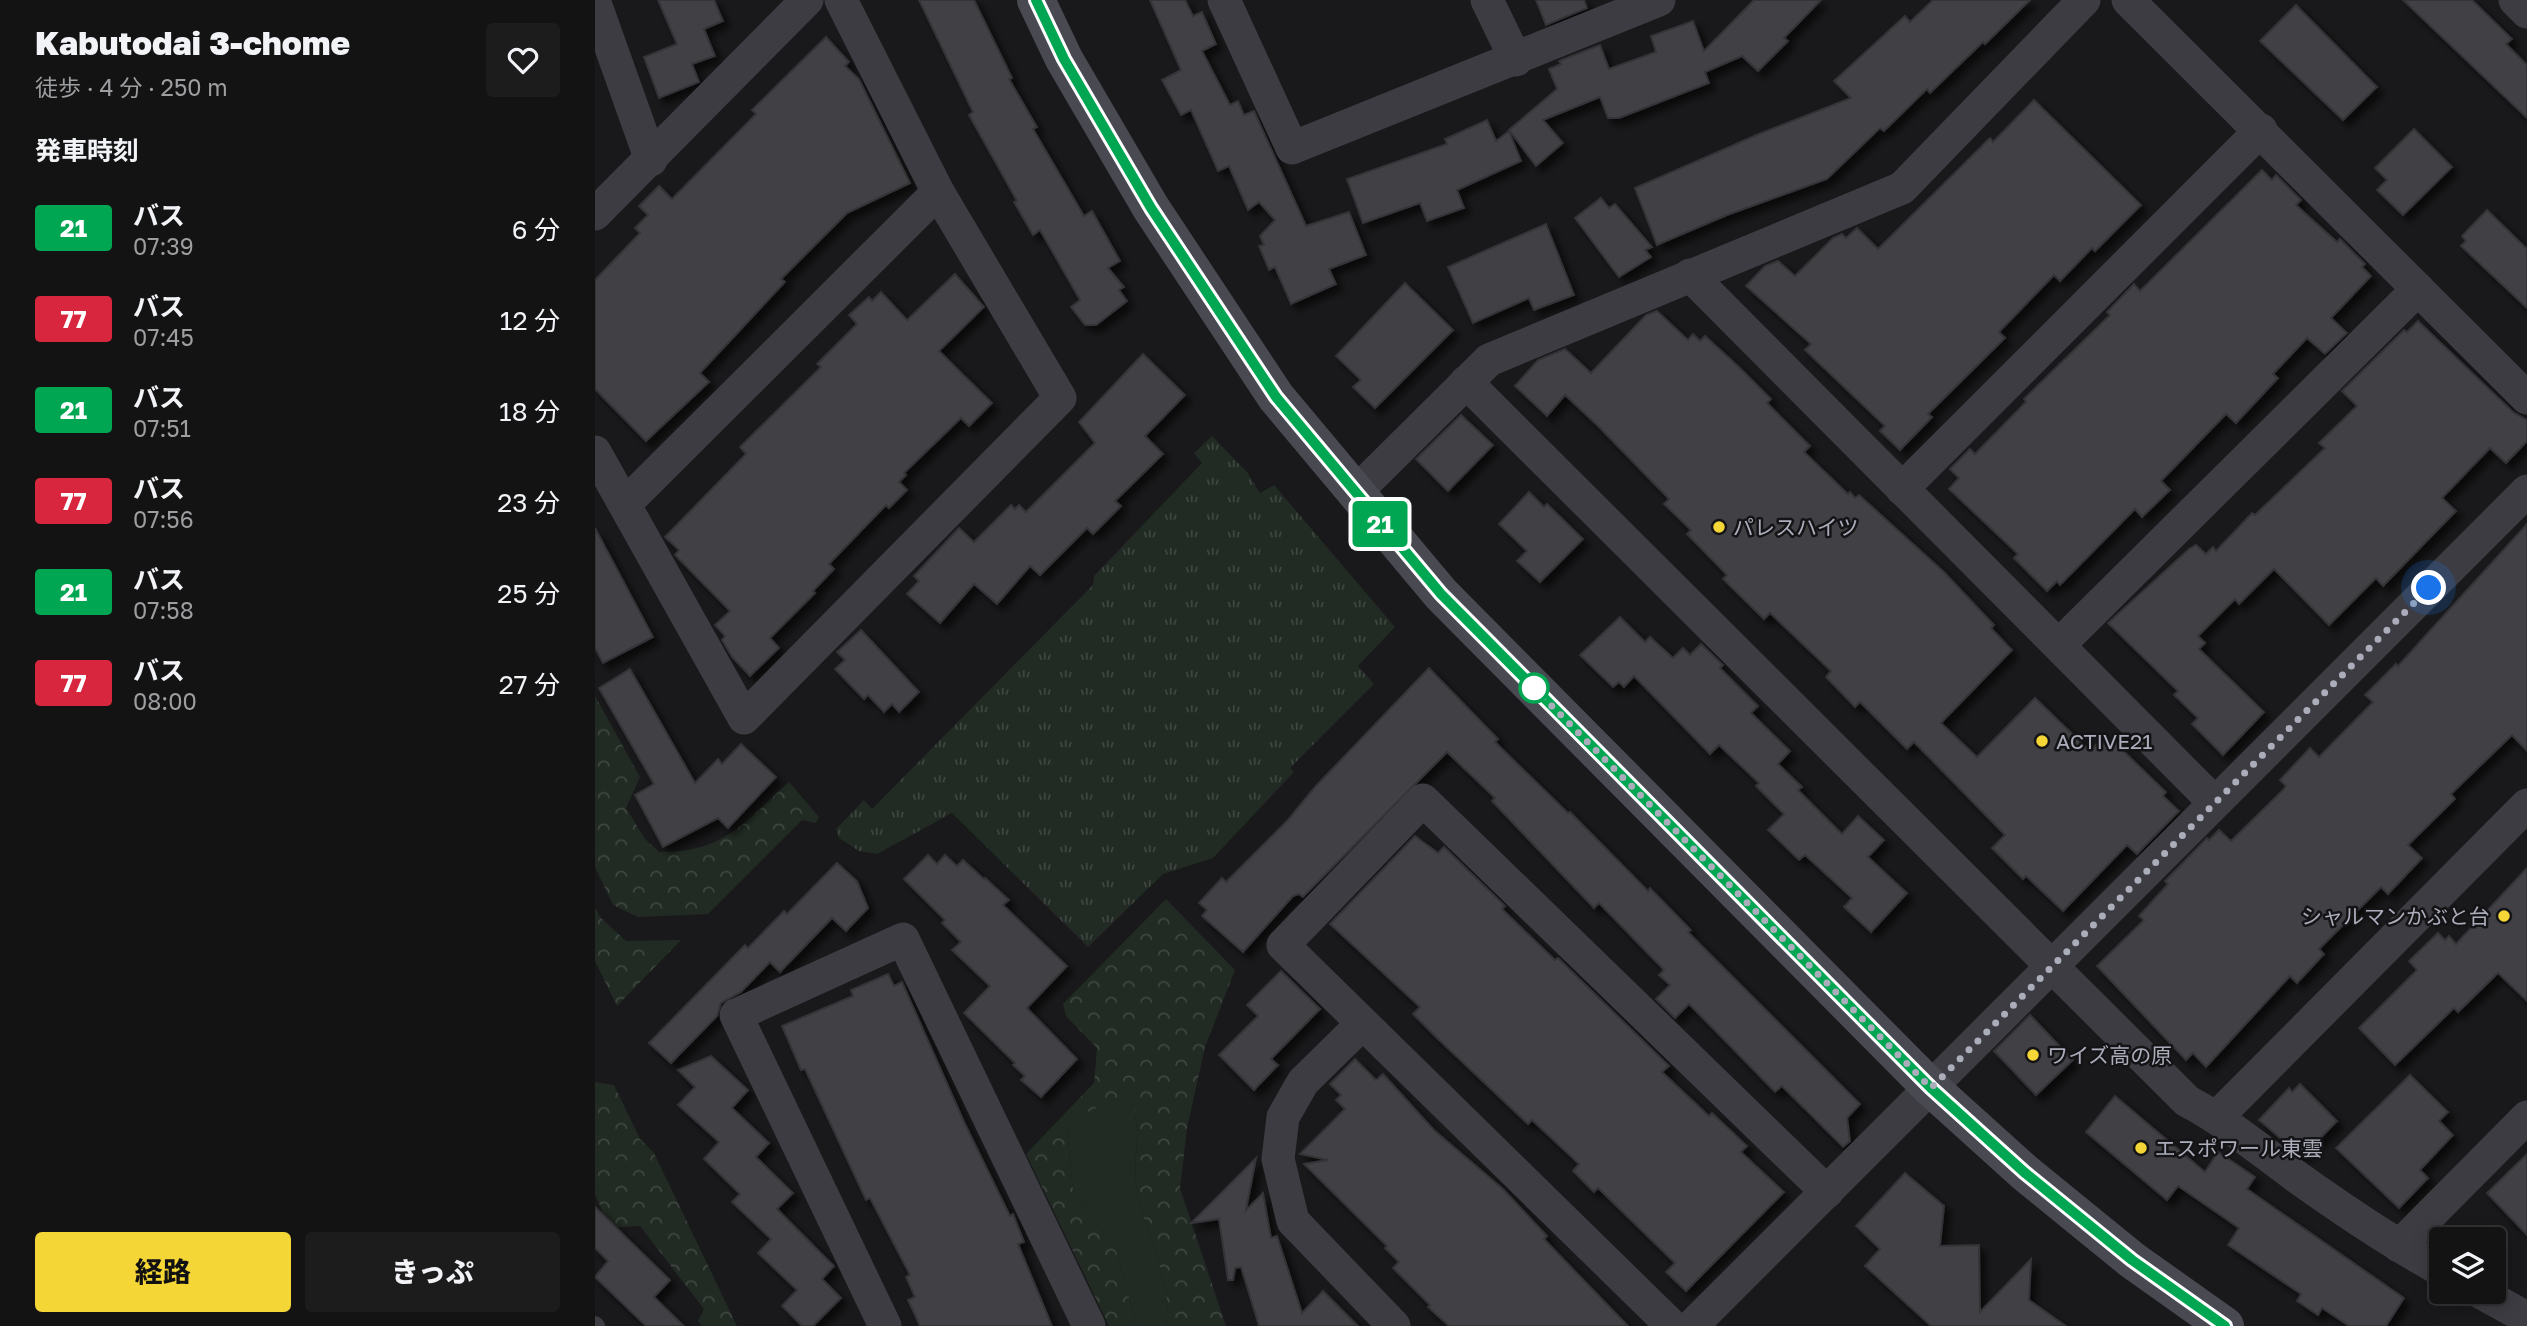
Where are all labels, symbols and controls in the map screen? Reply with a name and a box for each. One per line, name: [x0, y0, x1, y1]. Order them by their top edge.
text: Kabutodai 3-chome: [35, 23, 350, 62]
button: heart: [486, 23, 560, 97]
text: 徒歩 · 4 分 · 250 m: [35, 73, 228, 101]
text: 発車時刻: [35, 135, 139, 166]
text: バス: [133, 200, 185, 231]
text: 21: [60, 213, 87, 242]
text: 6 分: [512, 214, 560, 245]
text: 07:39: [133, 232, 194, 260]
text: バス: [133, 291, 185, 322]
text: 77: [60, 304, 87, 333]
text: 12 分: [500, 305, 560, 336]
text: 07:45: [133, 323, 194, 351]
text: バス: [133, 382, 185, 413]
text: 21: [60, 395, 87, 424]
text: 18 分: [499, 396, 560, 427]
text: 07:51: [133, 414, 191, 442]
text: バス: [133, 473, 185, 504]
text: 77: [60, 486, 87, 515]
text: 23 分: [497, 487, 560, 518]
line badge: 21: [1349, 501, 1411, 547]
text: 07:56: [133, 505, 194, 533]
text: 21: [1367, 509, 1394, 538]
place label: パレスハイツ: [1733, 514, 1859, 540]
marker: パレスハイツ: [1711, 519, 1727, 535]
text: バス: [133, 564, 185, 595]
your location: [2411, 570, 2446, 605]
text: 21: [60, 577, 87, 606]
text: 25 分: [497, 578, 560, 609]
text: 07:58: [133, 596, 194, 624]
text: バス: [133, 655, 185, 686]
text: 77: [60, 668, 87, 697]
text: 27 分: [499, 669, 560, 700]
unlabelled marker: [1519, 673, 1549, 703]
text: 08:00: [133, 687, 197, 715]
place label: ACTIVE21: [2056, 728, 2152, 754]
marker: ACTIVE21: [2034, 733, 2050, 749]
place label: シャルマンかぶと台: [2301, 903, 2490, 929]
marker: シャルマンかぶと台: [2496, 908, 2512, 924]
place label: ワイズ高の原: [2047, 1042, 2172, 1068]
marker: ワイズ高の原: [2025, 1047, 2041, 1063]
place label: エスポワール東雲: [2155, 1135, 2323, 1161]
marker: エスポワール東雲: [2133, 1140, 2149, 1156]
map controls: [2429, 1227, 2506, 1304]
button: layers: [2429, 1227, 2506, 1304]
button: 経路: [35, 1232, 291, 1312]
button: きっぷ: [305, 1232, 560, 1312]

